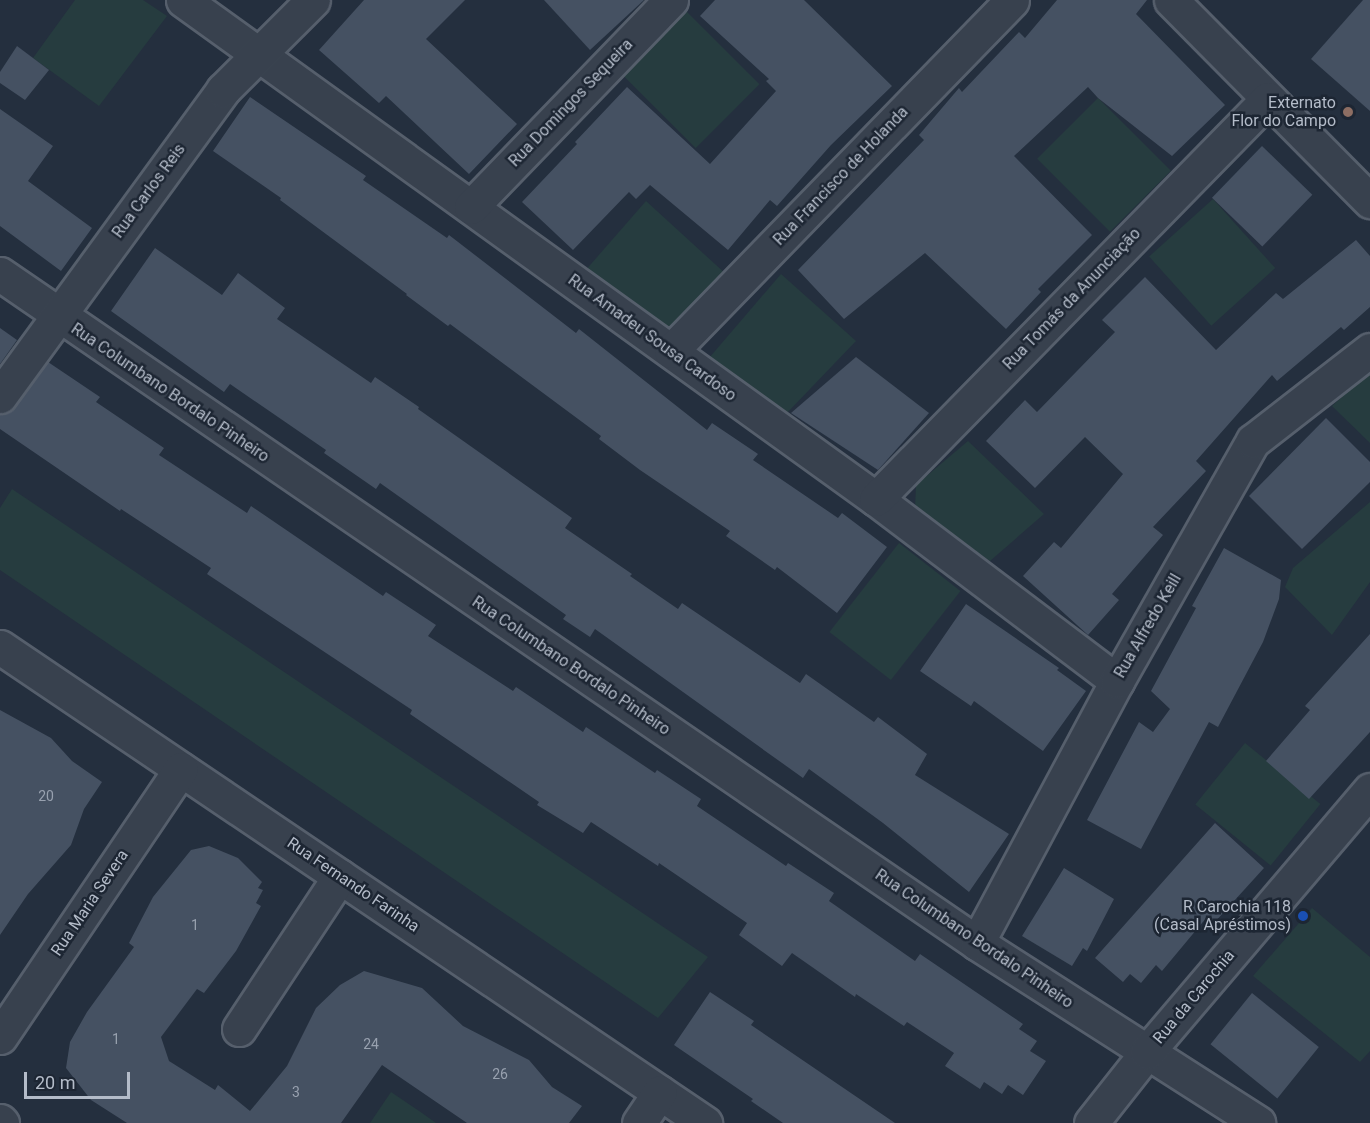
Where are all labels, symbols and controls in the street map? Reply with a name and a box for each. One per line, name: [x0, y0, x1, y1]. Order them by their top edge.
street label: Rua Domingos Sequeira: [505, 35, 637, 171]
place label: Externato Flor do Campo: [1231, 93, 1336, 131]
street label: Rua Francisco de Holanda: [770, 103, 912, 249]
marker: Externato Flor do Campo: [1341, 105, 1355, 119]
street label: Rua Carlos Reis: [108, 140, 190, 242]
street label: Rua Tomás da Anunciação: [999, 224, 1145, 374]
street label: Rua Amadeu Sousa Cardoso: [564, 271, 740, 405]
street label: Rua Columbano Bordalo Pinheiro: [67, 319, 273, 467]
street label: Rua Alfredo Keill: [1110, 570, 1186, 682]
street label: Rua Columbano Bordalo Pinheiro: [468, 592, 674, 740]
house number: 20: [38, 788, 54, 804]
street label: Rua Fernando Farinha: [283, 834, 423, 936]
street label: Rua Maria Severa: [47, 846, 133, 960]
street label: Rua Columbano Bordalo Pinheiro: [871, 865, 1077, 1013]
place label: R Carochia 118 (Casal Apréstimos): [1154, 897, 1291, 935]
marker: R Carochia 118 (Casal Apréstimos): [1296, 909, 1310, 923]
house number: 1: [191, 917, 199, 933]
street label: Rua da Carochia: [1149, 946, 1239, 1048]
house number: 1: [112, 1031, 120, 1047]
house number: 24: [363, 1036, 379, 1052]
scale bar: [27, 1060, 134, 1098]
house number: 26: [492, 1066, 508, 1082]
text: 20 m: [35, 1072, 75, 1093]
house number: 3: [292, 1084, 300, 1100]

